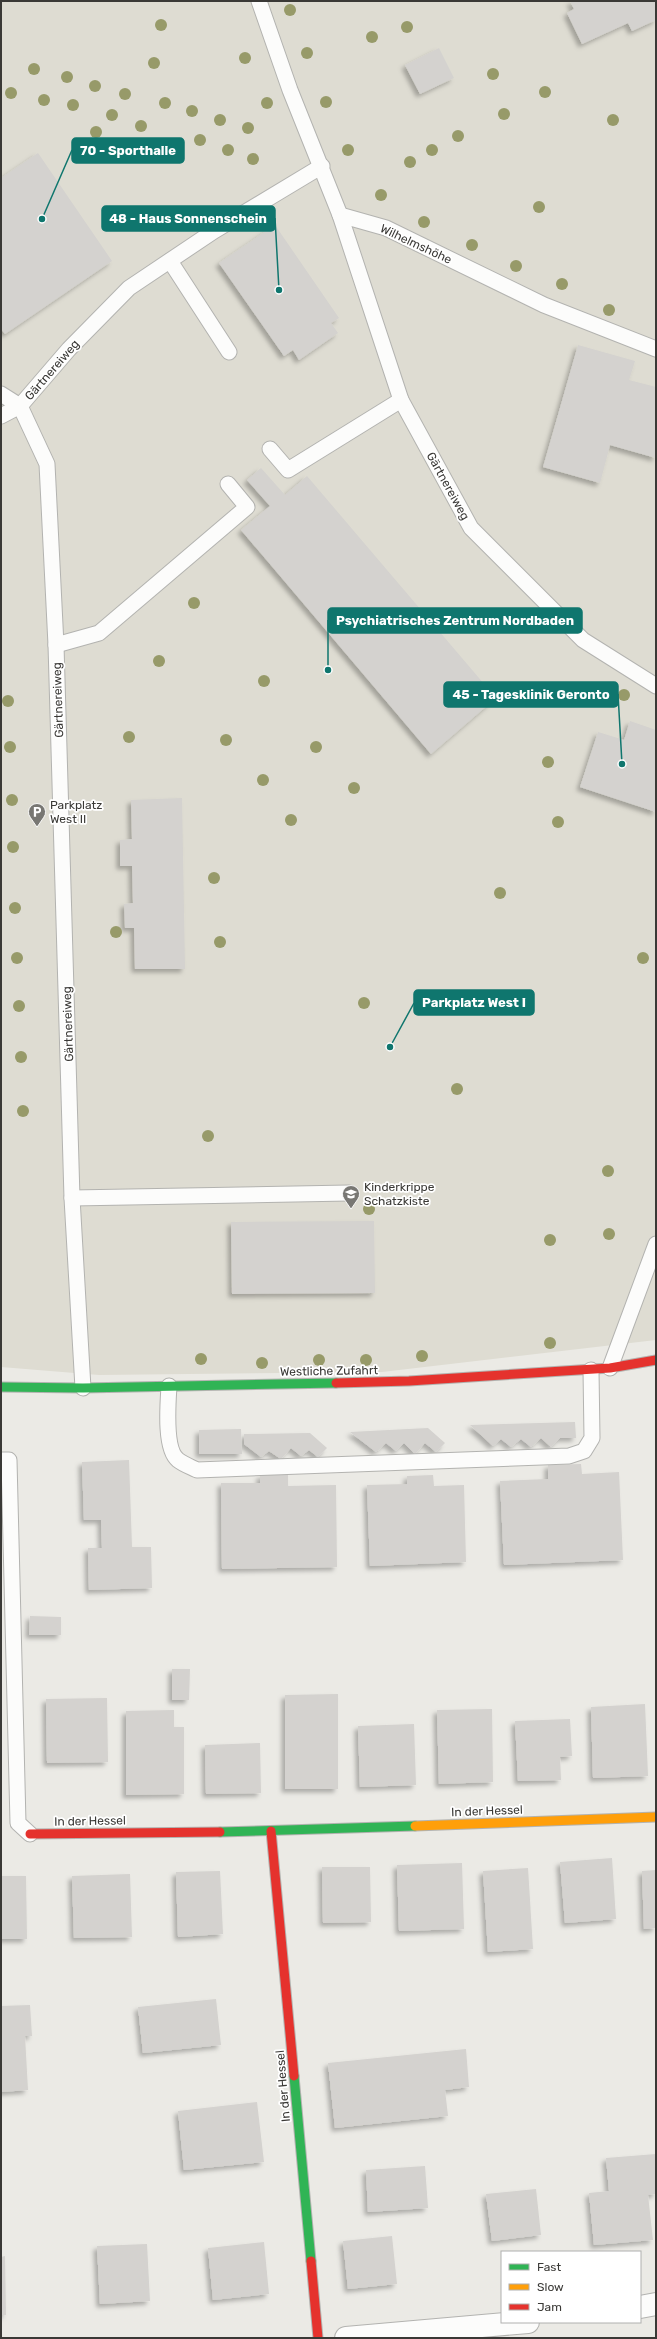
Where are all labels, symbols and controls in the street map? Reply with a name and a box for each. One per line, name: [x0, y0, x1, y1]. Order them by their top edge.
callout: 70 - Sporthalle: [72, 138, 184, 163]
text: 70 - Sporthalle: [80, 143, 176, 158]
callout: 48 - Haus Sonnenschein: [102, 206, 275, 231]
text: 48 - Haus Sonnenschein: [109, 211, 267, 226]
street label: Wilhelmshöhe: [378, 221, 454, 267]
street label: Gärtnereiweg: [22, 337, 82, 403]
street label: Gärtnereiweg: [424, 450, 472, 522]
callout: Psychiatrisches Zentrum Nordbaden: [328, 608, 582, 633]
text: Psychiatrisches Zentrum Nordbaden: [336, 613, 574, 628]
street label: Gärtnereiweg: [50, 662, 66, 738]
callout: 45 - Tagesklinik Geronto: [444, 682, 618, 707]
text: 45 - Tagesklinik Geronto: [452, 687, 610, 702]
place label: Parkplatz West II: [50, 798, 102, 826]
parking icon: Parkplatz West II: [27, 802, 47, 827]
street label: Gärtnereiweg: [60, 986, 76, 1062]
callout: Parkplatz West I: [414, 990, 534, 1015]
text: Parkplatz West I: [422, 995, 526, 1010]
place label: Kinderkrippe Schatzkiste: [364, 1180, 435, 1208]
school or university icon: Kinderkrippe Schatzkiste: [341, 1184, 361, 1209]
street label: Westliche Zufahrt: [280, 1363, 379, 1379]
street label: In der Hessel: [451, 1803, 523, 1819]
street label: In der Hessel: [54, 1813, 126, 1829]
street label: In der Hessel: [273, 2050, 293, 2122]
legend: [501, 2251, 641, 2323]
text: Fast: [537, 2260, 561, 2274]
text: Slow: [537, 2280, 564, 2294]
text: Jam: [537, 2300, 562, 2314]

